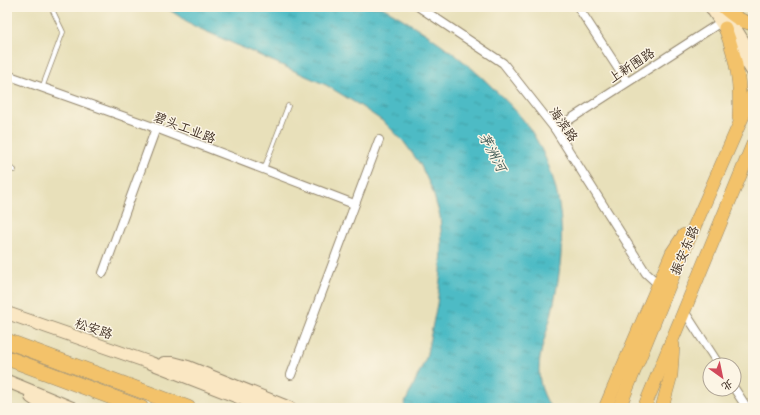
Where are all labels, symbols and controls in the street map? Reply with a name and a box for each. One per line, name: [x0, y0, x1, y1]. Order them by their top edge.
street label: 上新围路: [604, 43, 659, 89]
street label: 海滨路: [543, 103, 583, 147]
street label: 碧头工业路: [150, 107, 219, 150]
water label: 茅洲河: [473, 129, 513, 178]
street label: 振安东路: [666, 223, 705, 279]
street label: 松安路: [72, 313, 115, 346]
north arrow: [702, 357, 742, 397]
text: 北: [717, 374, 736, 395]

